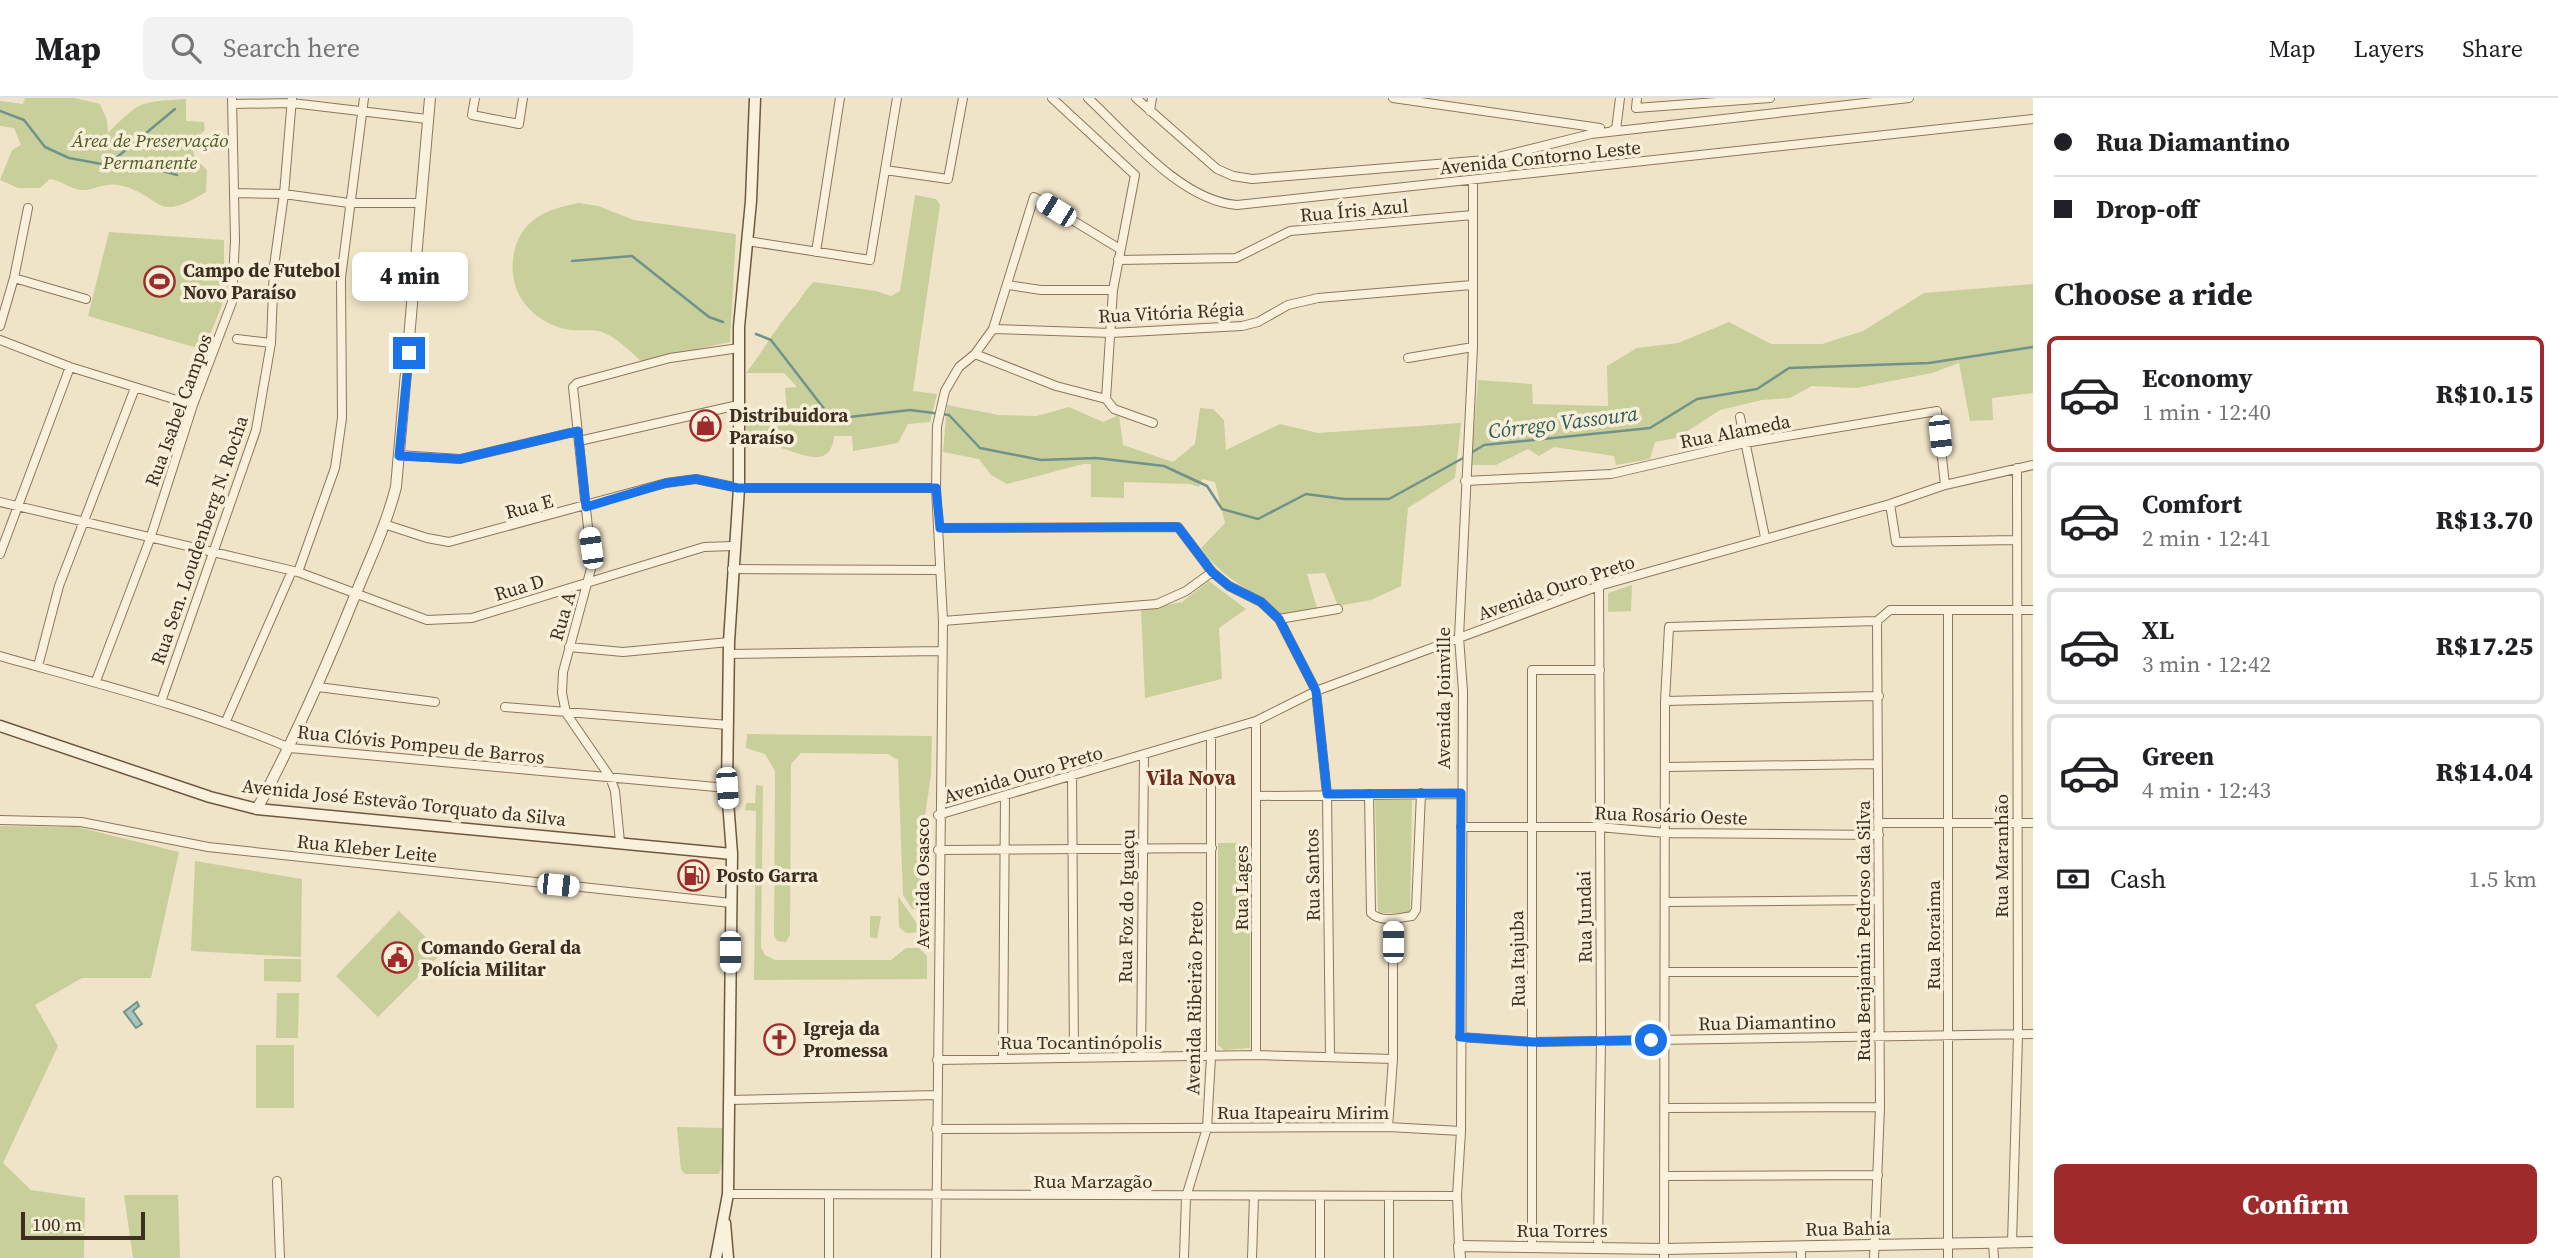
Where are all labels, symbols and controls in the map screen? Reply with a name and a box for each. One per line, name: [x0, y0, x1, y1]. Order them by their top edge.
search box: [143, 17, 633, 80]
text: Map: [35, 26, 101, 71]
icon: search: [167, 29, 205, 67]
text: Search here: [223, 30, 360, 66]
text: Map: [2269, 32, 2316, 65]
text: Layers: [2354, 32, 2424, 65]
text: Share: [2462, 32, 2523, 65]
text: Rua Diamantino: [2096, 124, 2290, 160]
park label: Área de Preservação Permanente: [70, 127, 229, 175]
street label: Avenida Contorno Leste: [1438, 134, 1642, 180]
car: [1033, 190, 1080, 230]
text: Drop-off: [2096, 191, 2198, 227]
street label: Rua Íris Azul: [1299, 192, 1410, 228]
callout: 4 min: [351, 252, 467, 300]
place label: Campo de Futebol Novo Paraíso: [183, 257, 340, 305]
text: 4 min: [380, 260, 440, 292]
sports icon: Campo de Futebol Novo Paraíso: [143, 264, 177, 298]
text: Choose a ride: [2054, 272, 2253, 316]
street label: Rua Vitória Régia: [1097, 295, 1245, 329]
street label: Rua Isabel Campos: [138, 330, 218, 490]
route end: [393, 337, 425, 369]
text: Economy: [2142, 360, 2253, 396]
icon: car: [2058, 363, 2121, 426]
text: R$10.15: [2436, 376, 2533, 412]
text: 1 min · 12:40: [2142, 396, 2271, 428]
water label: Córrego Vassoura: [1487, 398, 1640, 446]
place label: Distribuidora Paraíso: [729, 402, 849, 450]
street label: Rua Alameda: [1678, 407, 1793, 454]
shop icon: Distribuidora Paraíso: [689, 409, 723, 443]
street label: Rua Sen. Loudenberg N. Rocha: [144, 412, 254, 668]
car: [1928, 414, 1953, 458]
text: Comfort: [2142, 486, 2242, 522]
street label: Rua E: [502, 487, 556, 525]
icon: car: [2058, 489, 2121, 552]
text: R$13.70: [2436, 502, 2533, 538]
text: 2 min · 12:41: [2142, 522, 2271, 554]
car: [578, 526, 605, 570]
street label: Avenida Ouro Preto: [1474, 548, 1638, 626]
street label: Rua D: [491, 567, 547, 607]
street label: Rua A: [543, 588, 581, 644]
text: XL: [2142, 612, 2174, 648]
icon: car: [2058, 615, 2121, 678]
street label: Avenida Joinville: [1430, 627, 1456, 769]
text: R$17.25: [2436, 628, 2533, 664]
text: 3 min · 12:42: [2142, 648, 2271, 680]
street label: Rua Clóvis Pompeu de Barros: [296, 718, 546, 770]
text: Green: [2142, 738, 2214, 774]
street label: Avenida Ouro Preto: [940, 739, 1106, 809]
icon: car: [2058, 741, 2121, 804]
text: R$14.04: [2436, 754, 2533, 790]
district label: Vila Nova: [1146, 763, 1237, 792]
car: [716, 766, 739, 810]
street label: Avenida José Estevão Torquato da Silva: [241, 772, 568, 832]
text: 4 min · 12:43: [2142, 774, 2271, 806]
street label: Rua Maranhão: [1988, 794, 2014, 918]
street label: Rua Rosário Oeste: [1594, 799, 1748, 831]
street label: Rua Benjamin Pedroso da Silva: [1850, 800, 1876, 1062]
street label: Avenida Osasco: [909, 817, 935, 949]
street label: Rua Kleber Leite: [296, 828, 438, 868]
street label: Rua Santos: [1298, 828, 1326, 922]
street label: Rua Foz do Iguaçu: [1112, 829, 1140, 983]
street label: Rua Lages: [1228, 845, 1254, 931]
fuel station icon: Posto Garra: [676, 858, 710, 892]
icon: cash: [2054, 860, 2092, 898]
text: Cash: [2110, 861, 2166, 897]
place label: Posto Garra: [716, 862, 819, 888]
text: 1.5 km: [2468, 863, 2537, 895]
street label: Rua Jundai: [1570, 870, 1598, 963]
car: [537, 872, 580, 898]
street label: Rua Roraima: [1920, 880, 1946, 990]
street label: Avenida Ribeirão Preto: [1179, 901, 1209, 1095]
street label: Rua Itajuba: [1503, 910, 1531, 1008]
car: [1383, 921, 1404, 963]
car: [720, 931, 741, 973]
place label: Comando Geral da Polícia Militar: [421, 934, 582, 982]
public building icon: Comando Geral da Polícia Militar: [381, 941, 415, 975]
street label: Rua Diamantino: [1698, 1008, 1836, 1036]
place label: Igreja da Promessa: [803, 1015, 889, 1063]
church icon: Igreja da Promessa: [763, 1022, 797, 1056]
route start: [1635, 1024, 1667, 1056]
street label: Rua Tocantinópolis: [1000, 1029, 1162, 1055]
street label: Rua Itapeairu Mirim: [1217, 1099, 1389, 1125]
button: Confirm: [2054, 1164, 2537, 1244]
street label: Rua Marzagão: [1033, 1168, 1153, 1194]
scale bar: [21, 1209, 145, 1241]
text: 100 m: [32, 1211, 82, 1237]
street label: Rua Bahia: [1805, 1214, 1891, 1242]
street label: Rua Torres: [1516, 1217, 1608, 1243]

